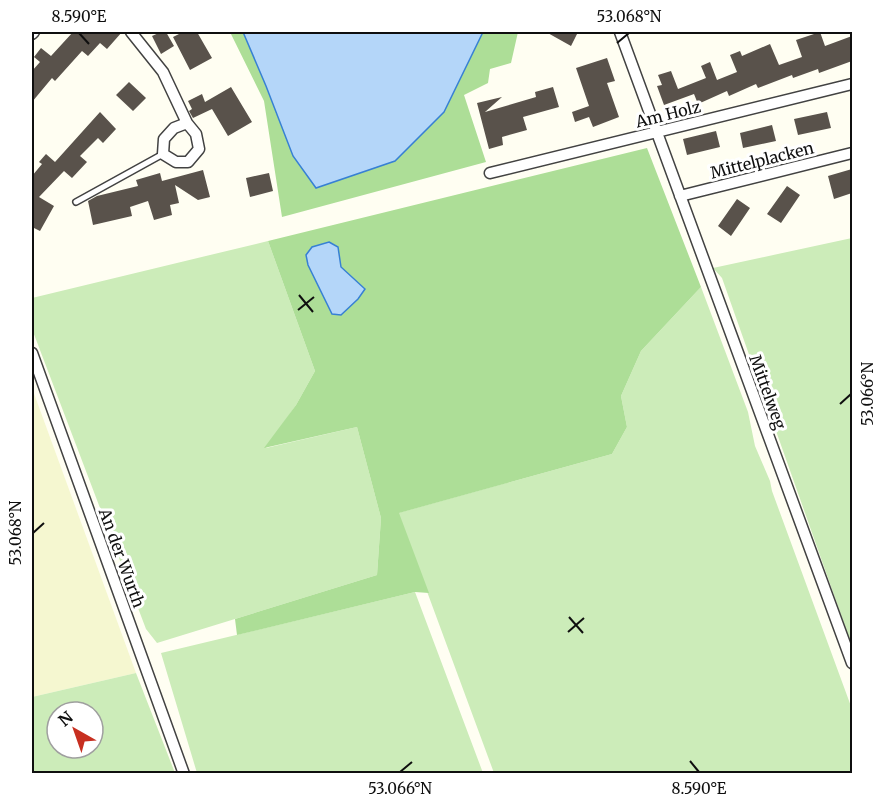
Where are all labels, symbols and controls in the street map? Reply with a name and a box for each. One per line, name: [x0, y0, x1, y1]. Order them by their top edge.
text: 8.590°E: [52, 7, 107, 26]
text: 53.068°N: [597, 7, 662, 26]
street label: Am Holz: [632, 96, 703, 132]
street label: Mittelplacken: [708, 137, 816, 183]
street label: Mittelweg: [745, 352, 791, 432]
text: 53.066°N: [858, 362, 877, 426]
text: 53.068°N: [6, 500, 25, 565]
street label: An der Wurth: [94, 505, 149, 611]
north arrow: [45, 700, 105, 760]
text: N: [54, 707, 77, 730]
text: 53.066°N: [368, 779, 432, 798]
text: 8.590°E: [672, 779, 727, 798]

